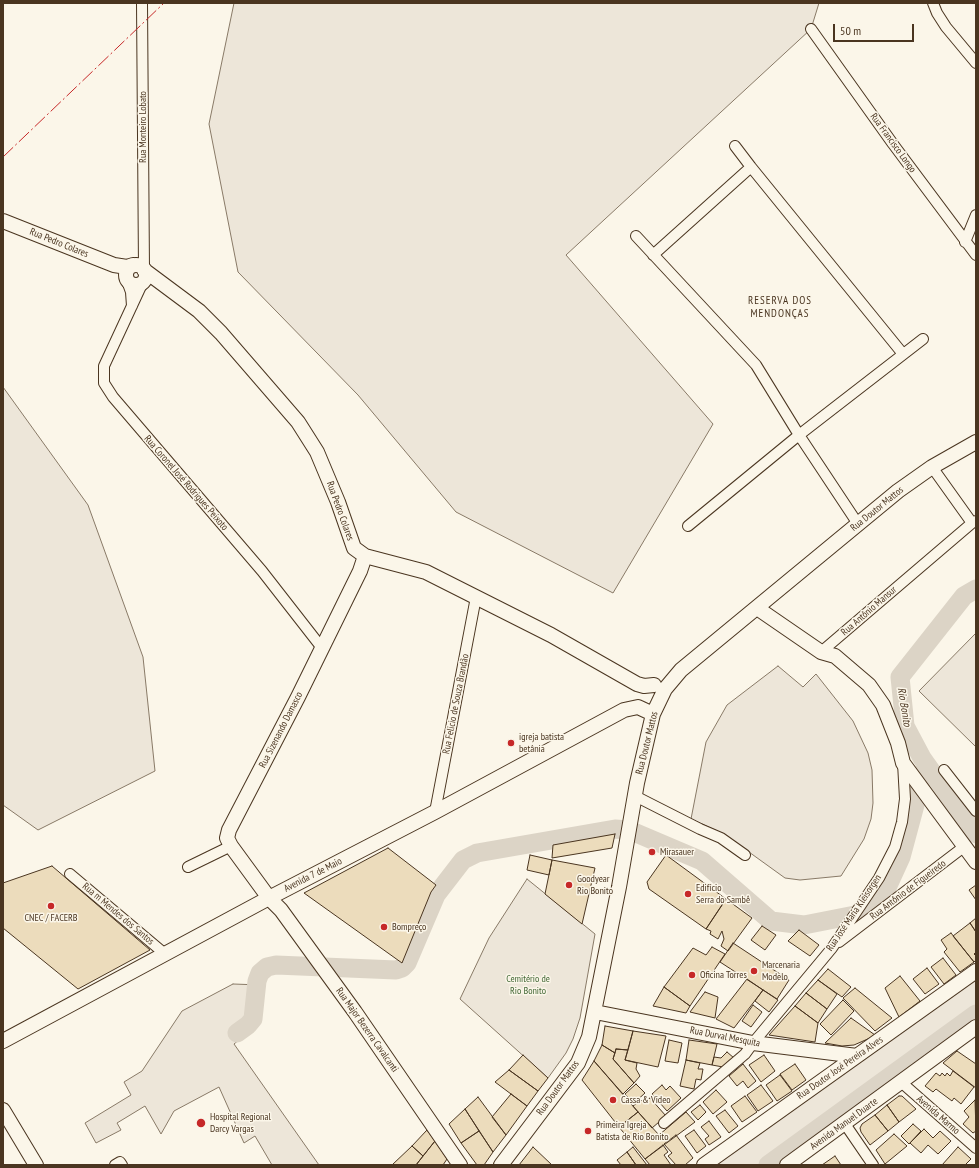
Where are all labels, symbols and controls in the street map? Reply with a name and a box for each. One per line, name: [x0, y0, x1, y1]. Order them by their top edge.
scale bar: [835, 16, 916, 42]
text: 50 m: [840, 23, 861, 38]
street label: Rua Monteiro Lobato: [137, 91, 149, 163]
street label: Rua Francisco Longo: [867, 111, 919, 175]
street label: Rua Pedro Colares: [28, 226, 90, 260]
district label: RESERVA DOS MENDONÇAS: [748, 294, 812, 320]
street label: Rua Coronel José Rodrigues Peixoto: [141, 433, 231, 533]
street label: Rua Pedro Colares: [324, 480, 356, 542]
street label: Rua Doutor Mattos: [848, 484, 906, 534]
street label: Rua Antônio Mansur: [839, 584, 899, 638]
street label: Rua Felicio de Souza Brandão: [440, 653, 472, 755]
water label: Rio Bonito: [894, 686, 914, 728]
street label: Rua Sizenando Damasco: [257, 690, 305, 770]
street label: Rua Doutor Mattos: [633, 710, 661, 776]
place label: igreja batista betânia: [519, 731, 564, 754]
marker: igreja batista betânia: [506, 738, 516, 748]
place label: Mirasauer: [660, 846, 694, 858]
marker: Mirasauer: [647, 847, 657, 857]
street label: Avenida 7 de Maio: [282, 855, 344, 895]
street label: Rua Antônio de Figueiredo: [868, 858, 948, 922]
street label: Rua José Maria Kleisorgen: [824, 872, 884, 954]
place label: Goodyear Rio Bonito: [577, 873, 613, 896]
marker: Goodyear Rio Bonito: [564, 880, 574, 890]
street label: Rua m Mendes dos Santos: [80, 881, 156, 947]
place label: Edifício Serra do Sambê: [696, 882, 750, 906]
marker: Edifício Serra do Sambê: [683, 889, 693, 899]
marker: CNEC / FACERB: [46, 901, 56, 911]
place label: CNEC / FACERB: [24, 912, 78, 924]
place label: Bompreço: [392, 921, 426, 933]
marker: Bompreço: [379, 922, 389, 932]
place label: Marcenaria Modelo: [762, 959, 800, 982]
marker: Marcenaria Modelo: [749, 966, 759, 976]
place label: Oficina Torres: [700, 969, 747, 981]
marker: Oficina Torres: [687, 970, 697, 980]
park label: Cemitério de Rio Bonito: [506, 973, 550, 996]
street label: Rua Major Bezerra Cavalcanti: [333, 985, 401, 1075]
street label: Rua Durval Mesquita: [689, 1024, 761, 1050]
street label: Rua Doutor José Pereira Alves: [795, 1034, 885, 1102]
street label: Rua Doutor Mattos: [534, 1058, 582, 1118]
street label: Avenida Marmo: [914, 1093, 962, 1137]
place label: Cassa & Video: [621, 1094, 671, 1106]
marker: Cassa & Video: [608, 1095, 618, 1105]
street label: Avenida Manuel Duarte: [808, 1095, 880, 1153]
place label: Hospital Regional Darcy Vargas: [210, 1111, 271, 1134]
marker: Hospital Regional Darcy Vargas: [195, 1117, 207, 1129]
place label: Primeira Igreja Batista de Rio Bonito: [596, 1119, 668, 1142]
marker: Primeira Igreja Batista de Rio Bonito: [583, 1126, 593, 1136]

